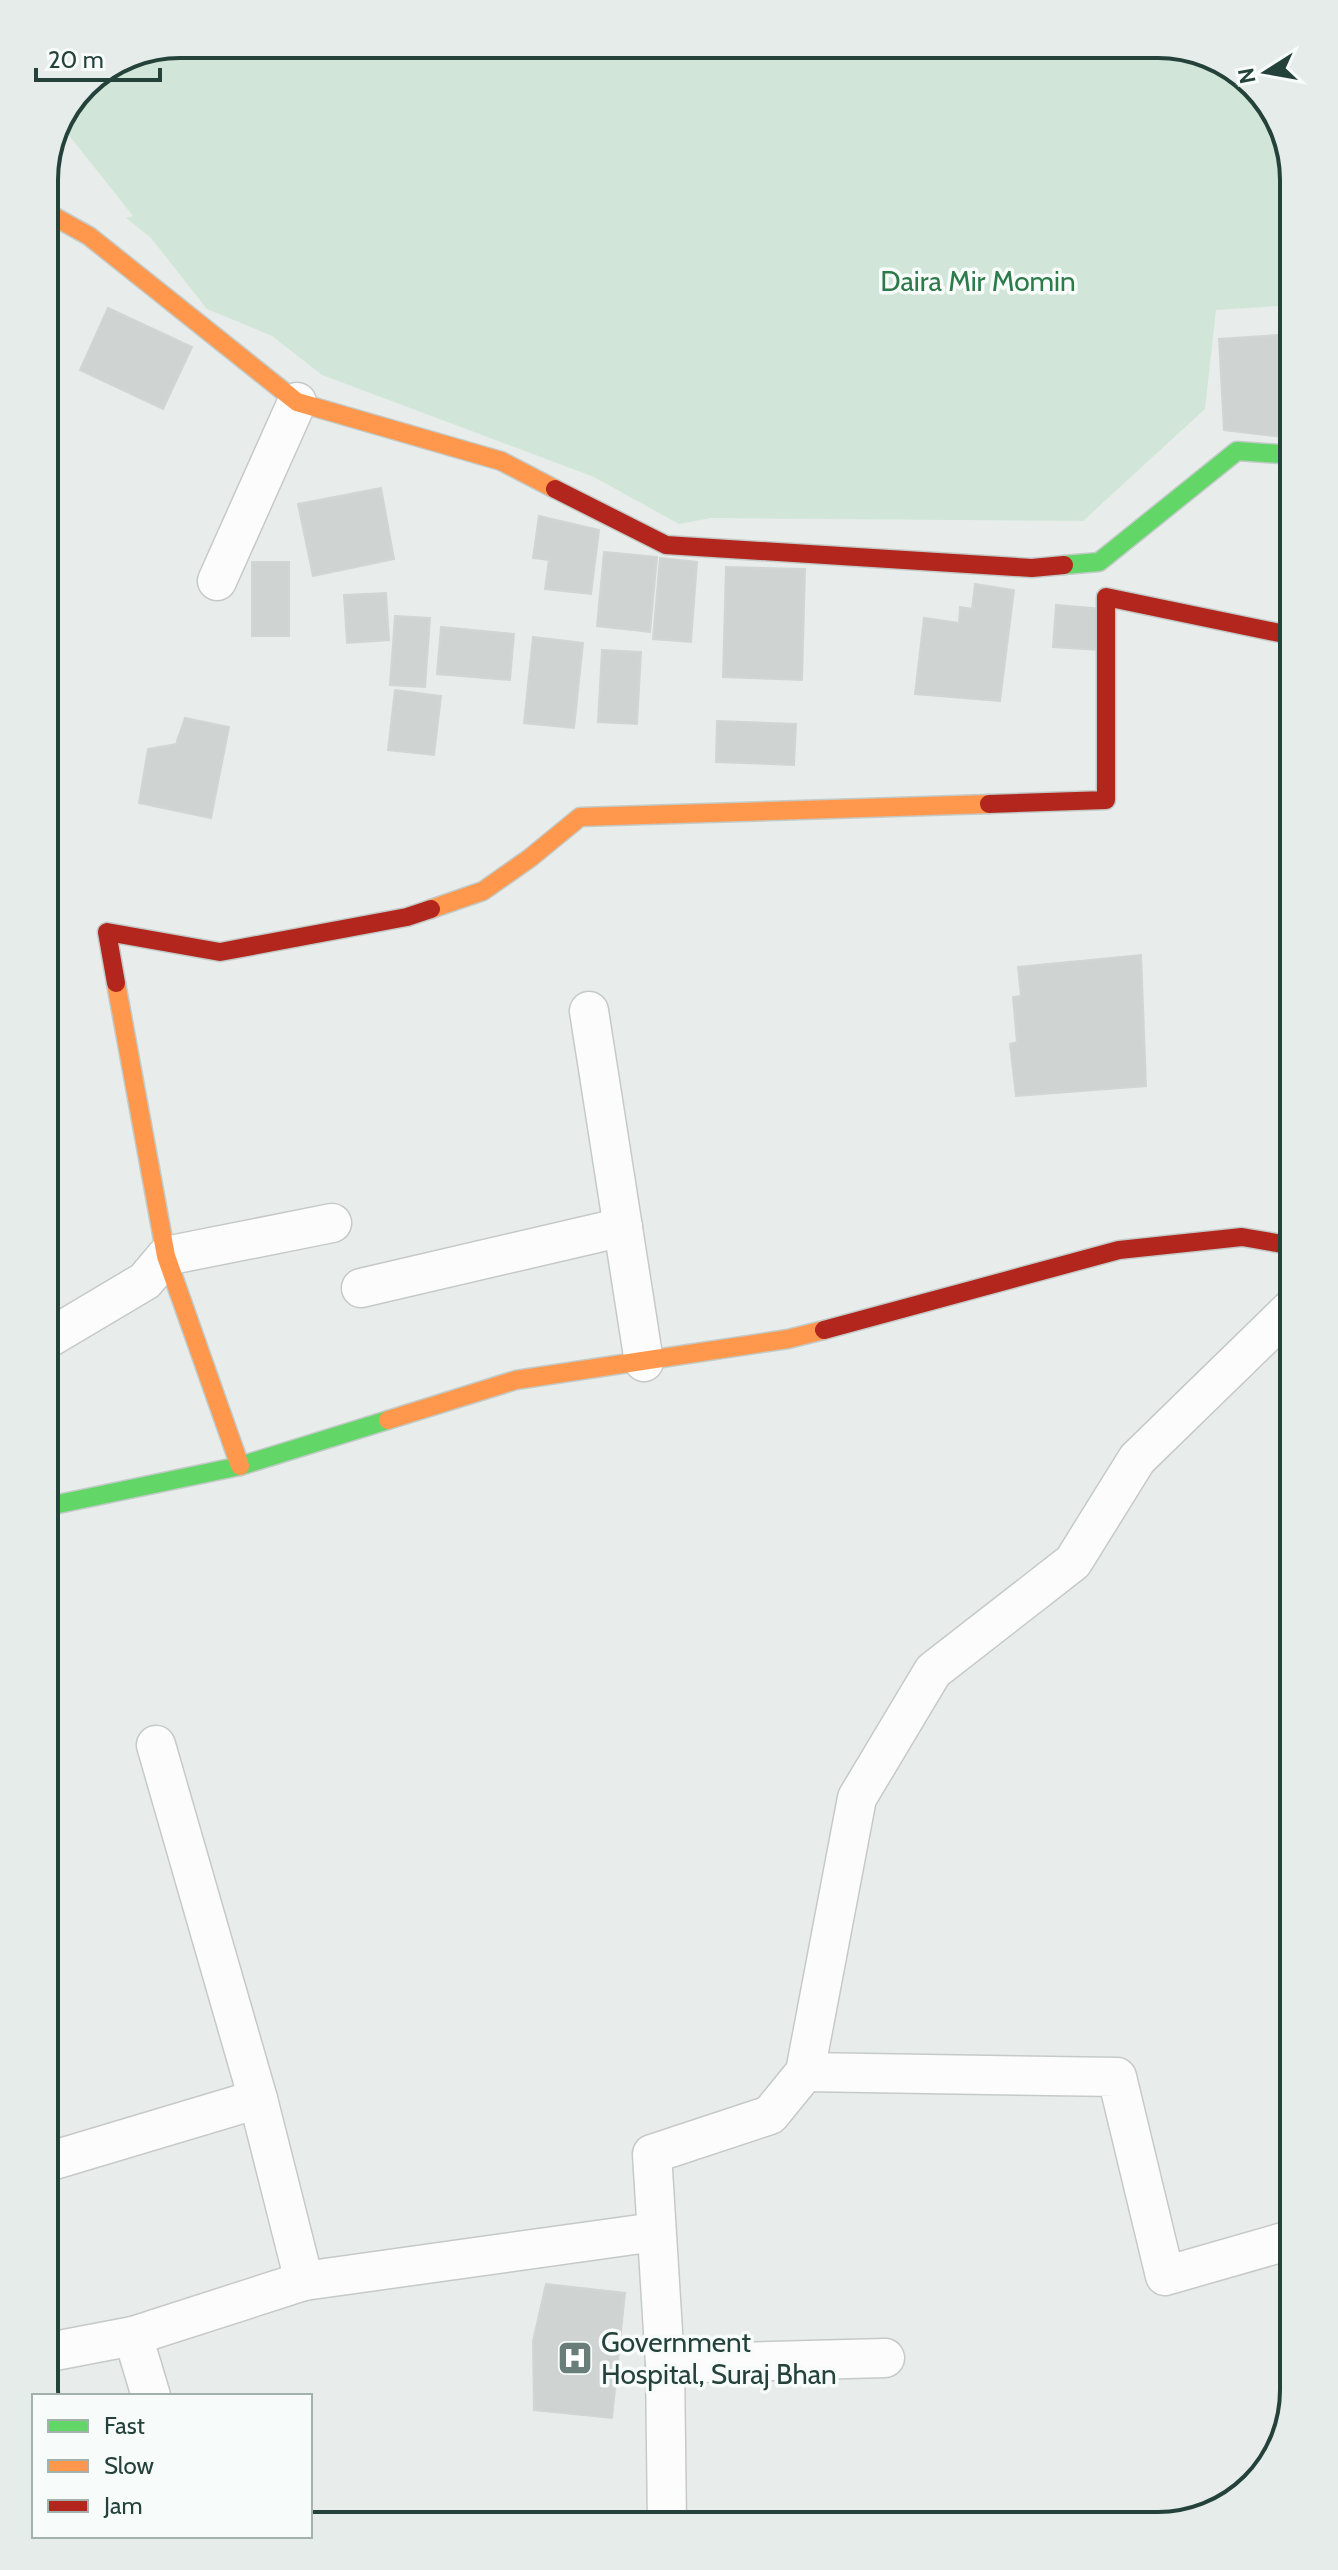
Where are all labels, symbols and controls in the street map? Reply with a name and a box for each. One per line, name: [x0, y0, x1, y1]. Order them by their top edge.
scale bar: [36, 32, 160, 82]
north arrow: [1226, 32, 1306, 112]
text: 20 m: [48, 45, 104, 74]
text: N: [1232, 66, 1262, 86]
park label: Daira Mir Momin: [880, 264, 1076, 298]
place label: Government Hospital, Suraj Bhan: [601, 2325, 837, 2391]
hospital icon: Government Hospital, Suraj Bhan: [556, 2339, 594, 2377]
legend: [32, 2394, 312, 2538]
text: Fast: [104, 2411, 145, 2440]
text: Slow: [104, 2451, 154, 2480]
text: Jam: [103, 2491, 142, 2520]

